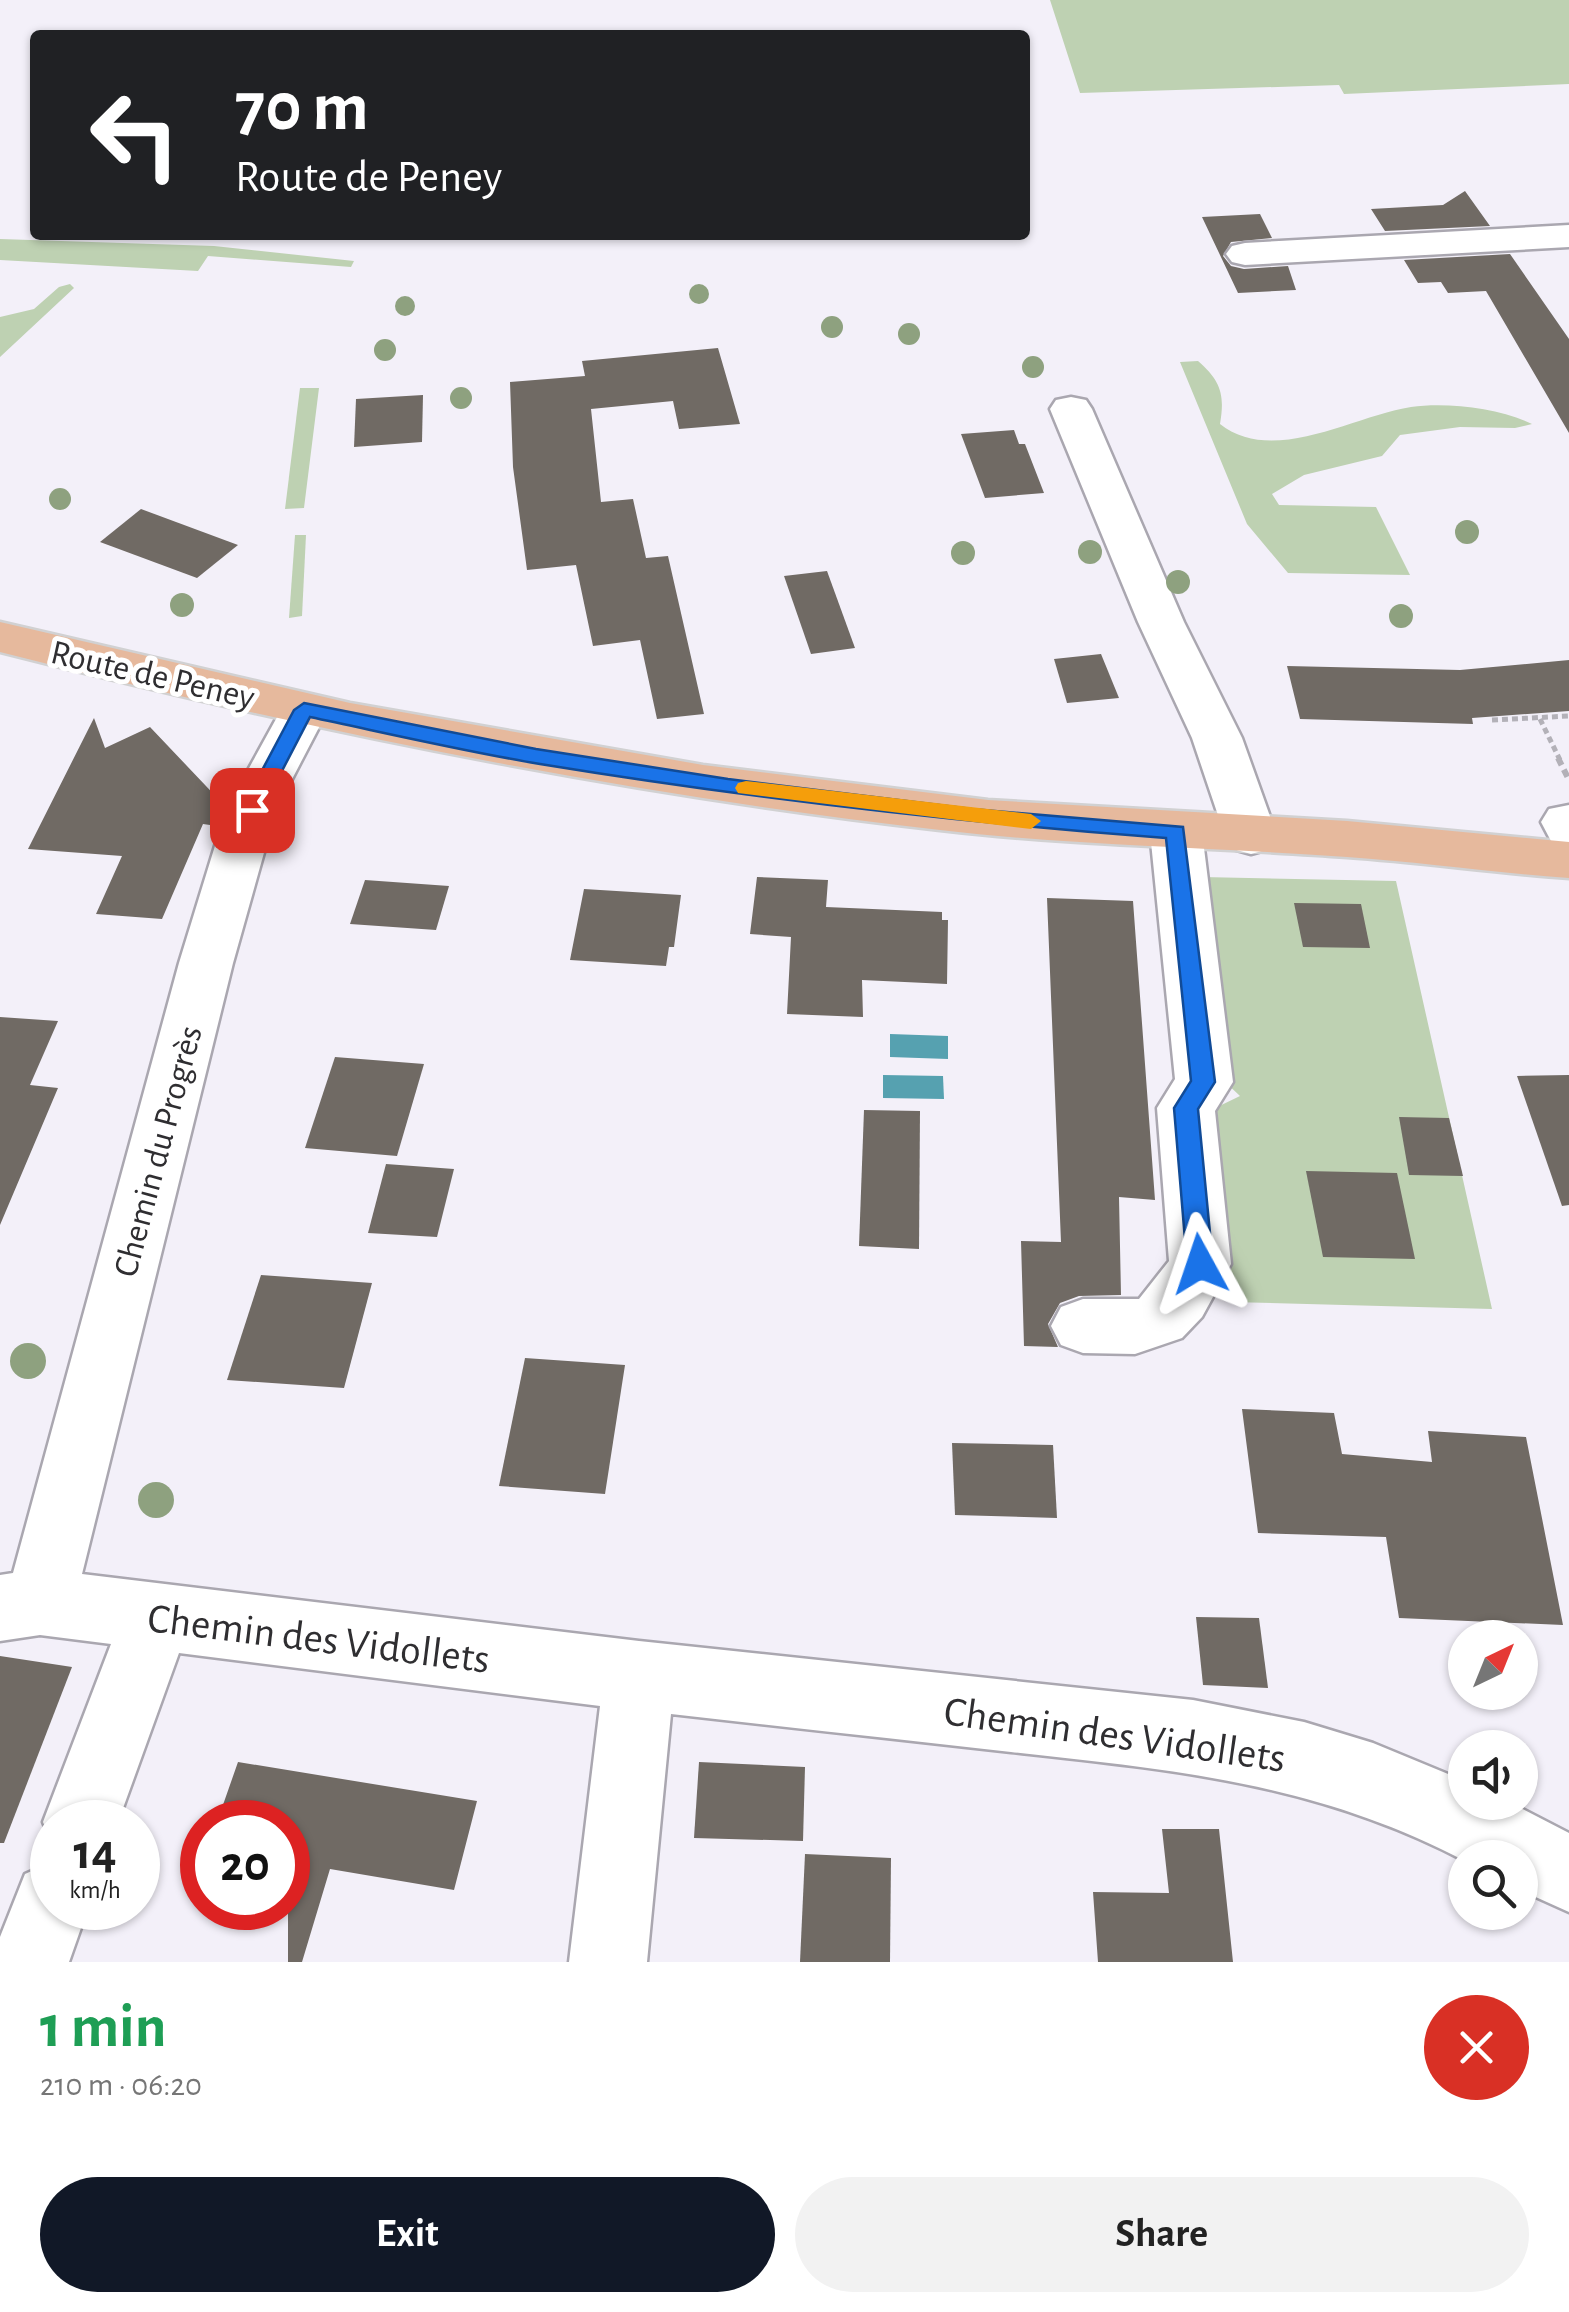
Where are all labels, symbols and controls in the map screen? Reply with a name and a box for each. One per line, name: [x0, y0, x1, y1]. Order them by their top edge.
icon: left: [70, 70, 200, 200]
text: 70 m: [235, 73, 369, 143]
text: Route de Peney: [235, 155, 502, 200]
street label: Route de Peney: [47, 635, 258, 716]
pin: [210, 768, 295, 853]
icon: arrive: [225, 783, 280, 838]
street label: Chemin du Progrès: [108, 1022, 209, 1281]
position arrow: [1148, 1212, 1252, 1316]
street label: Chemin des Vidollets: [145, 1597, 492, 1681]
north arrow: [1448, 1620, 1538, 1710]
map controls: [1448, 1620, 1538, 1930]
street label: Chemin des Vidollets: [941, 1690, 1288, 1780]
button: sound: [1448, 1730, 1538, 1820]
speed limit sign: 20: [180, 1800, 310, 1930]
text: 14: [73, 1828, 117, 1878]
button: search: [1448, 1840, 1538, 1930]
text: km/h: [69, 1878, 121, 1903]
button: close: [1424, 1995, 1529, 2100]
text: 1 min: [40, 1998, 166, 2058]
text: 210 m · 06:20: [40, 2069, 202, 2101]
button: Exit: [40, 2177, 775, 2292]
button: Share: [795, 2177, 1529, 2292]

